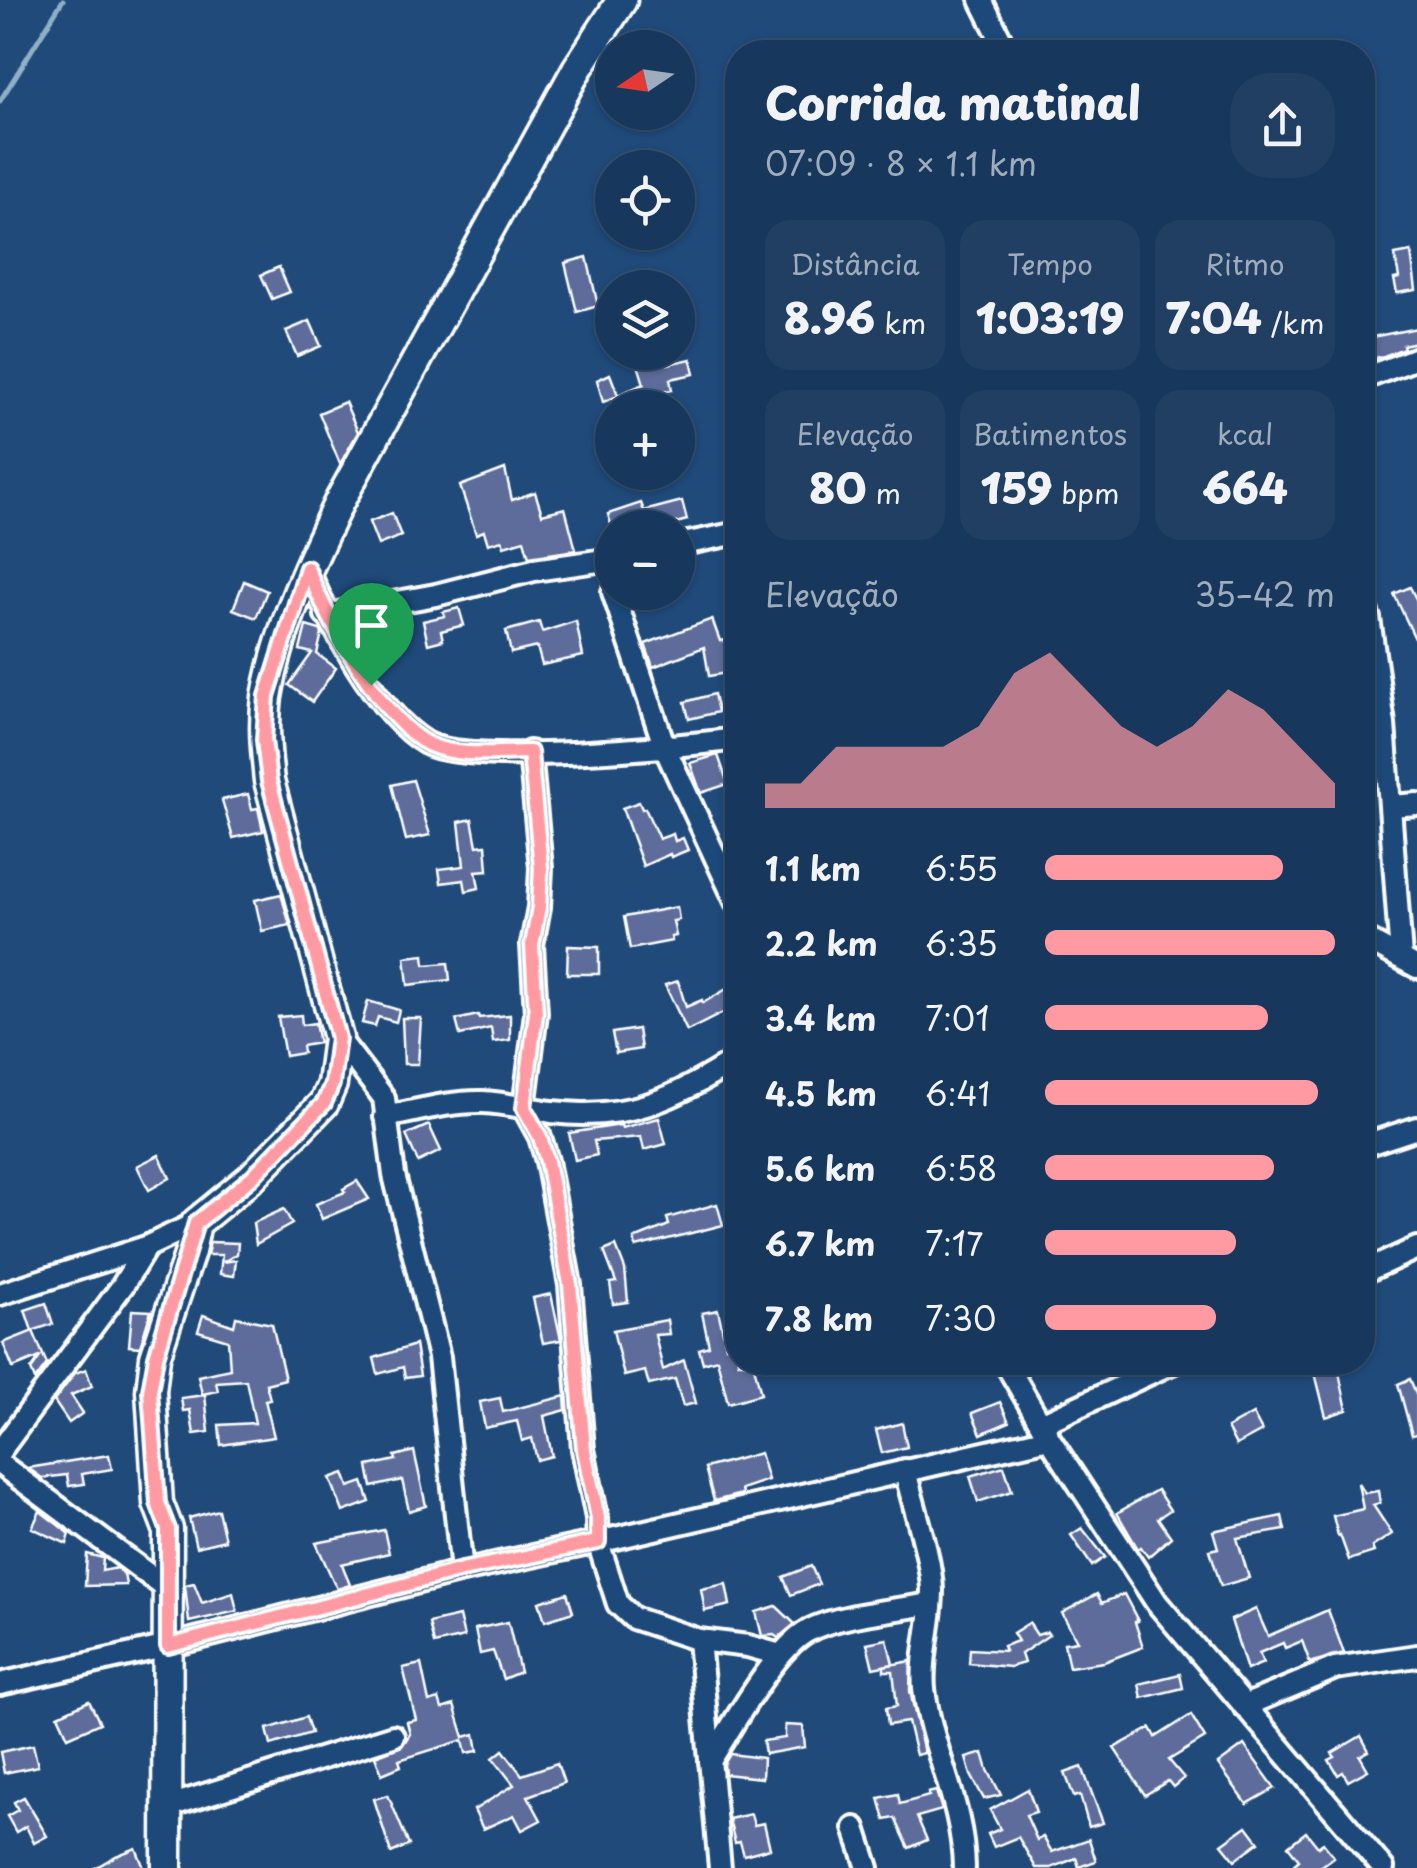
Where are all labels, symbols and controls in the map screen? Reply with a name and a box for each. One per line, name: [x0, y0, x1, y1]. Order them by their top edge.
north arrow: [595, 30, 695, 130]
map controls: [595, 30, 695, 610]
text: Corrida matinal: [765, 67, 1141, 135]
button: share: [1230, 73, 1335, 178]
text: 07:09 · 8 × 1.1 km: [765, 139, 1037, 187]
button: locate: [595, 150, 695, 250]
text: Distância: [790, 242, 920, 285]
text: Tempo: [1007, 242, 1093, 285]
text: Ritmo: [1206, 242, 1284, 285]
button: layers: [595, 270, 695, 370]
text: 8.96: [784, 285, 875, 348]
text: 1:03:19: [975, 285, 1125, 348]
text: 7:04: [1166, 285, 1262, 348]
text: km: [875, 301, 926, 344]
text: /km: [1262, 301, 1324, 344]
button: +: [595, 390, 695, 490]
text: Elevação: [797, 412, 914, 455]
text: Batimentos: [973, 412, 1127, 455]
text: kcal: [1217, 412, 1273, 455]
text: 80: [809, 455, 866, 518]
text: 159: [981, 455, 1052, 518]
text: 664: [1202, 455, 1288, 518]
text: m: [866, 471, 901, 514]
text: bpm: [1052, 471, 1119, 514]
button: −: [595, 510, 695, 610]
text: Elevação: [765, 570, 899, 618]
text: 35–42 m: [1195, 570, 1335, 618]
pin: [329, 583, 414, 686]
icon: arrive: [344, 598, 399, 653]
text: 1.1 km: [765, 844, 861, 892]
text: 6:55: [925, 844, 998, 892]
text: 2.2 km: [765, 919, 878, 967]
text: 6:35: [925, 919, 998, 967]
text: 3.4 km: [765, 994, 876, 1042]
text: 7:01: [925, 994, 990, 1042]
text: 4.5 km: [765, 1069, 877, 1117]
text: 6:41: [925, 1069, 990, 1117]
text: 5.6 km: [765, 1144, 876, 1192]
text: 6:58: [925, 1144, 997, 1192]
text: 6.7 km: [765, 1219, 875, 1267]
text: 7:17: [925, 1219, 983, 1267]
text: 7.8 km: [765, 1294, 873, 1342]
text: 7:30: [925, 1294, 996, 1342]

